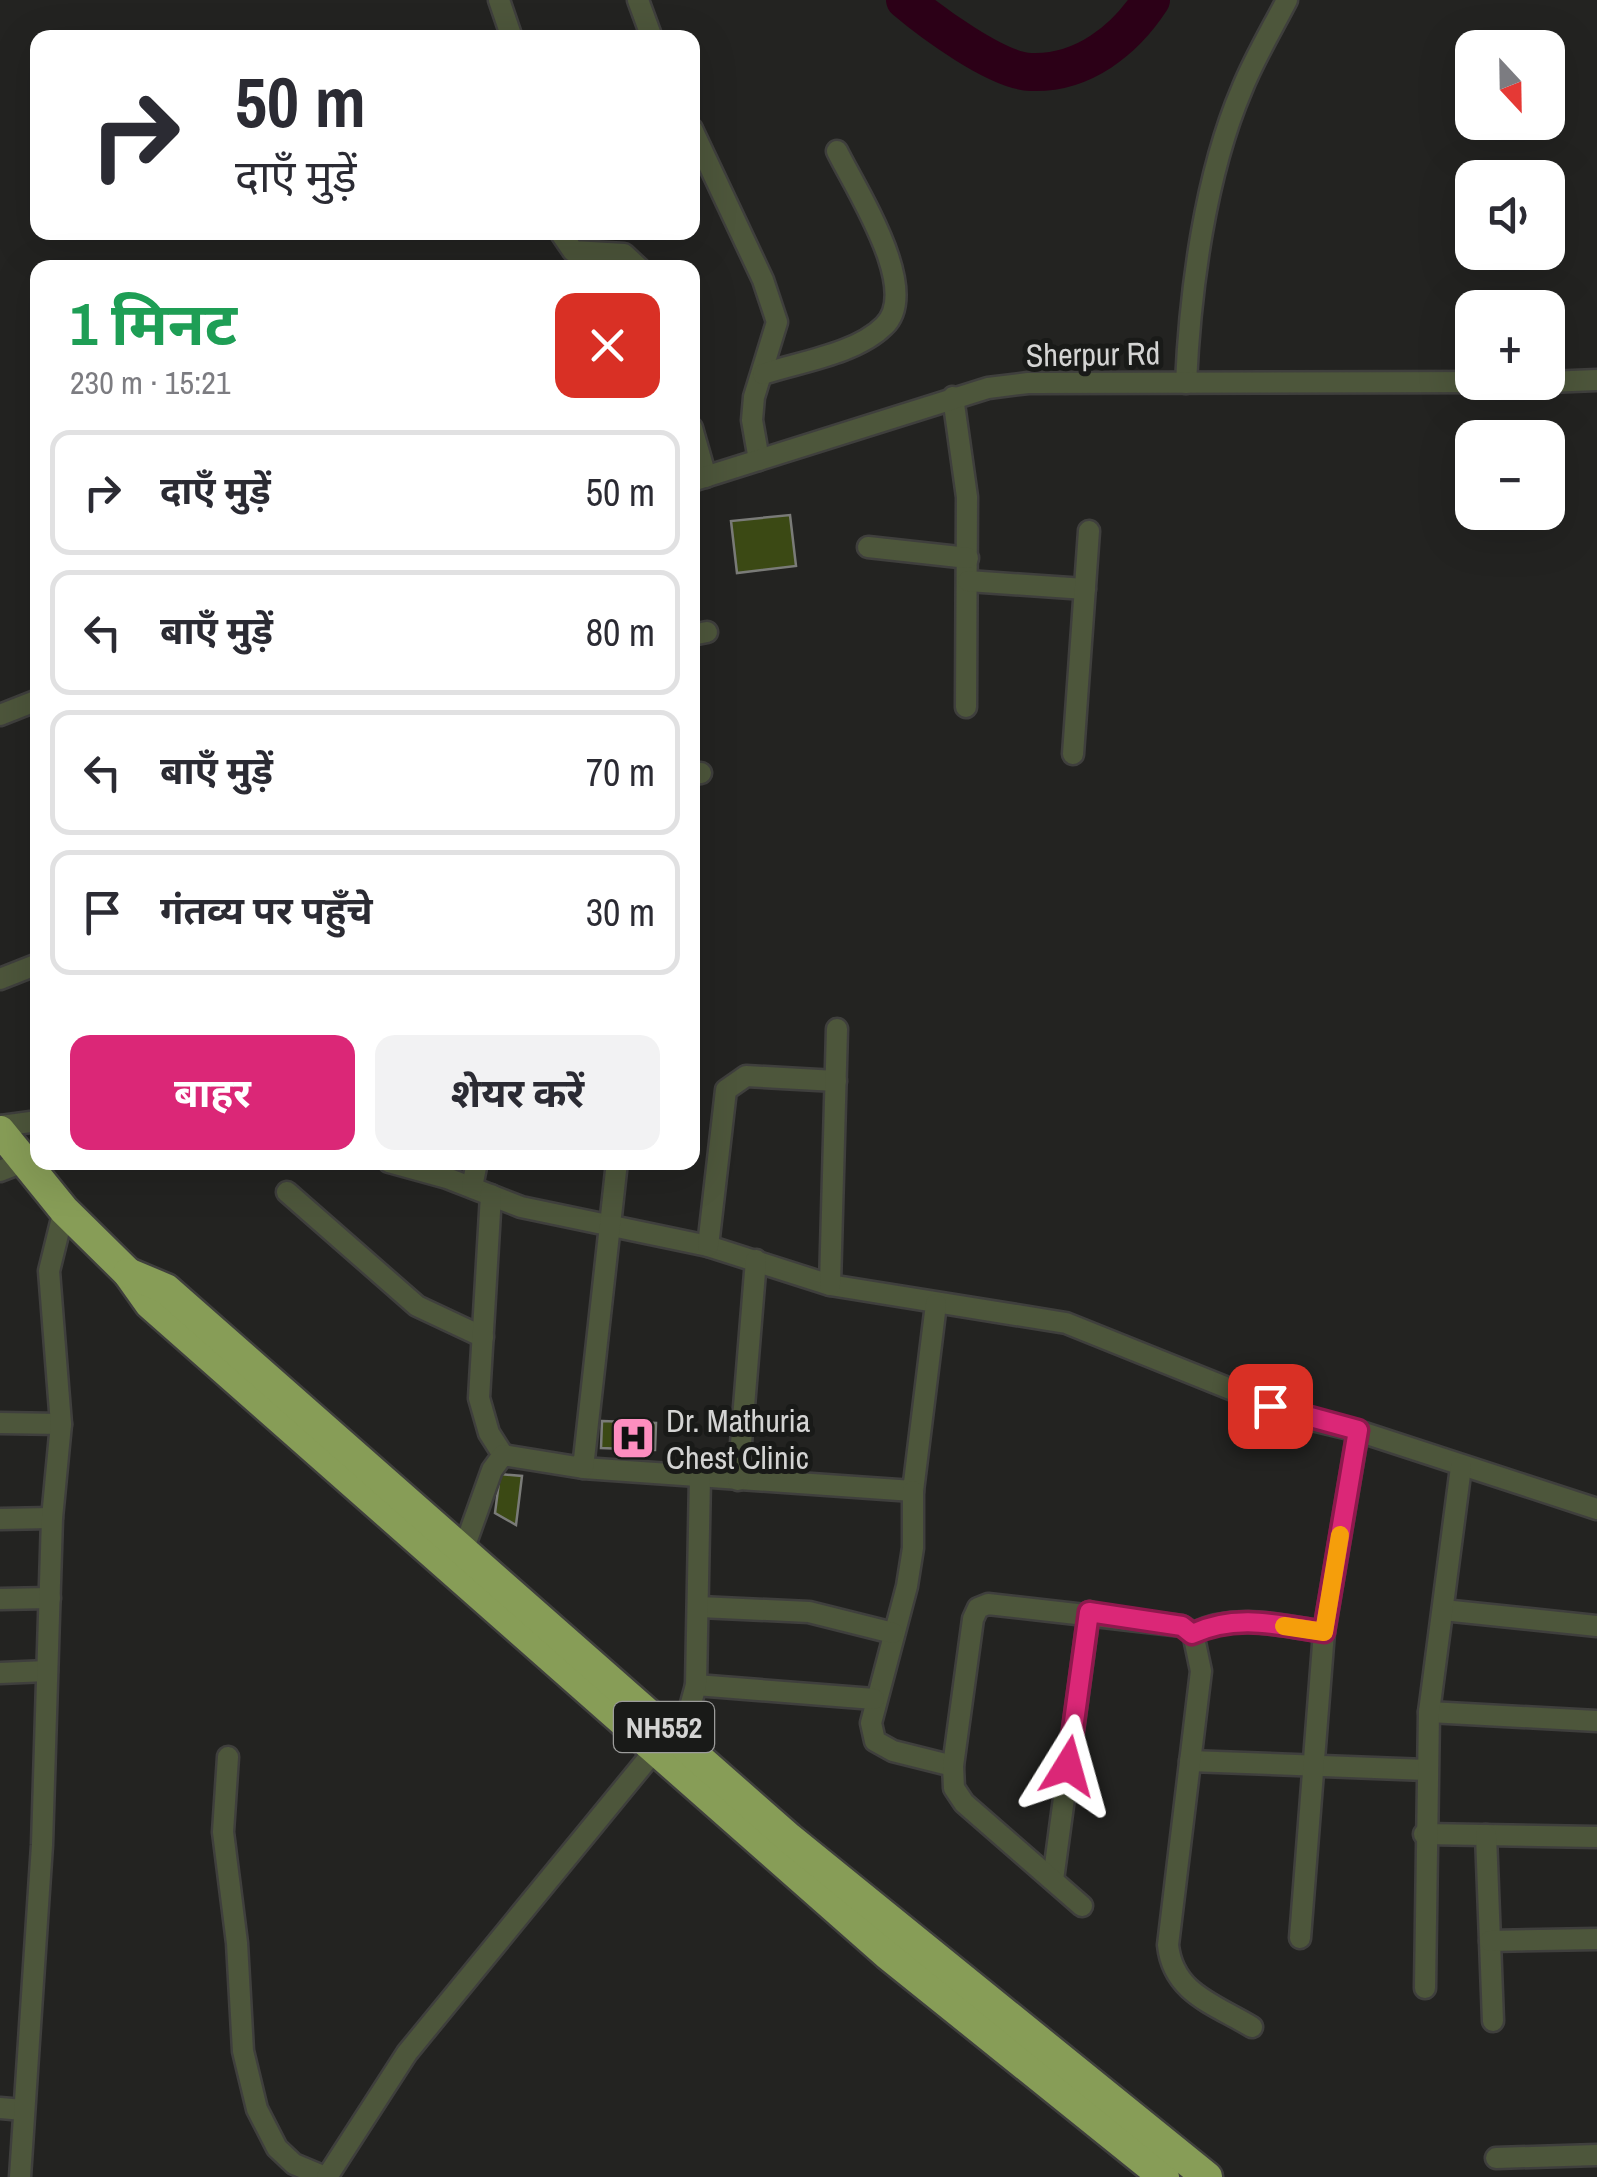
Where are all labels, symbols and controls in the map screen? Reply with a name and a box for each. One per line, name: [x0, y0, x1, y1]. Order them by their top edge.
north arrow: [1455, 30, 1565, 140]
map controls: [1455, 30, 1565, 530]
text: 50 m: [235, 55, 366, 149]
icon: right: [70, 70, 200, 200]
text: दाएँ मुड़ें: [235, 145, 357, 206]
button: sound: [1455, 160, 1565, 270]
text: 1 मिनट: [70, 283, 237, 364]
button: +: [1455, 290, 1565, 400]
button: close: [555, 293, 660, 398]
street label: Sherpur Rd: [1026, 331, 1160, 377]
text: 230 m · 15:21: [70, 361, 230, 404]
button: −: [1455, 420, 1565, 530]
icon: right: [75, 465, 130, 520]
text: दाएँ मुड़ें: [160, 465, 271, 516]
text: 50 m: [586, 467, 655, 518]
icon: left: [75, 605, 130, 660]
text: बाएँ मुड़ें: [160, 605, 273, 656]
text: 80 m: [586, 607, 655, 658]
icon: left: [75, 745, 130, 800]
text: बाएँ मुड़ें: [160, 745, 273, 796]
text: 70 m: [586, 747, 655, 798]
icon: arrive: [75, 885, 130, 940]
text: गंतव्य पर पहुँचे: [160, 885, 373, 936]
text: 30 m: [586, 887, 655, 938]
button: बाहर: [70, 1035, 355, 1150]
button: शेयर करें: [375, 1035, 660, 1150]
pin: [1228, 1364, 1313, 1449]
icon: arrive: [1243, 1379, 1298, 1434]
place label: Dr. Mathuria Chest Clinic: [666, 1399, 811, 1479]
hospital icon: Dr. Mathuria Chest Clinic: [610, 1415, 656, 1461]
road number: NH552: [614, 1702, 714, 1752]
position arrow: [1016, 1714, 1120, 1818]

